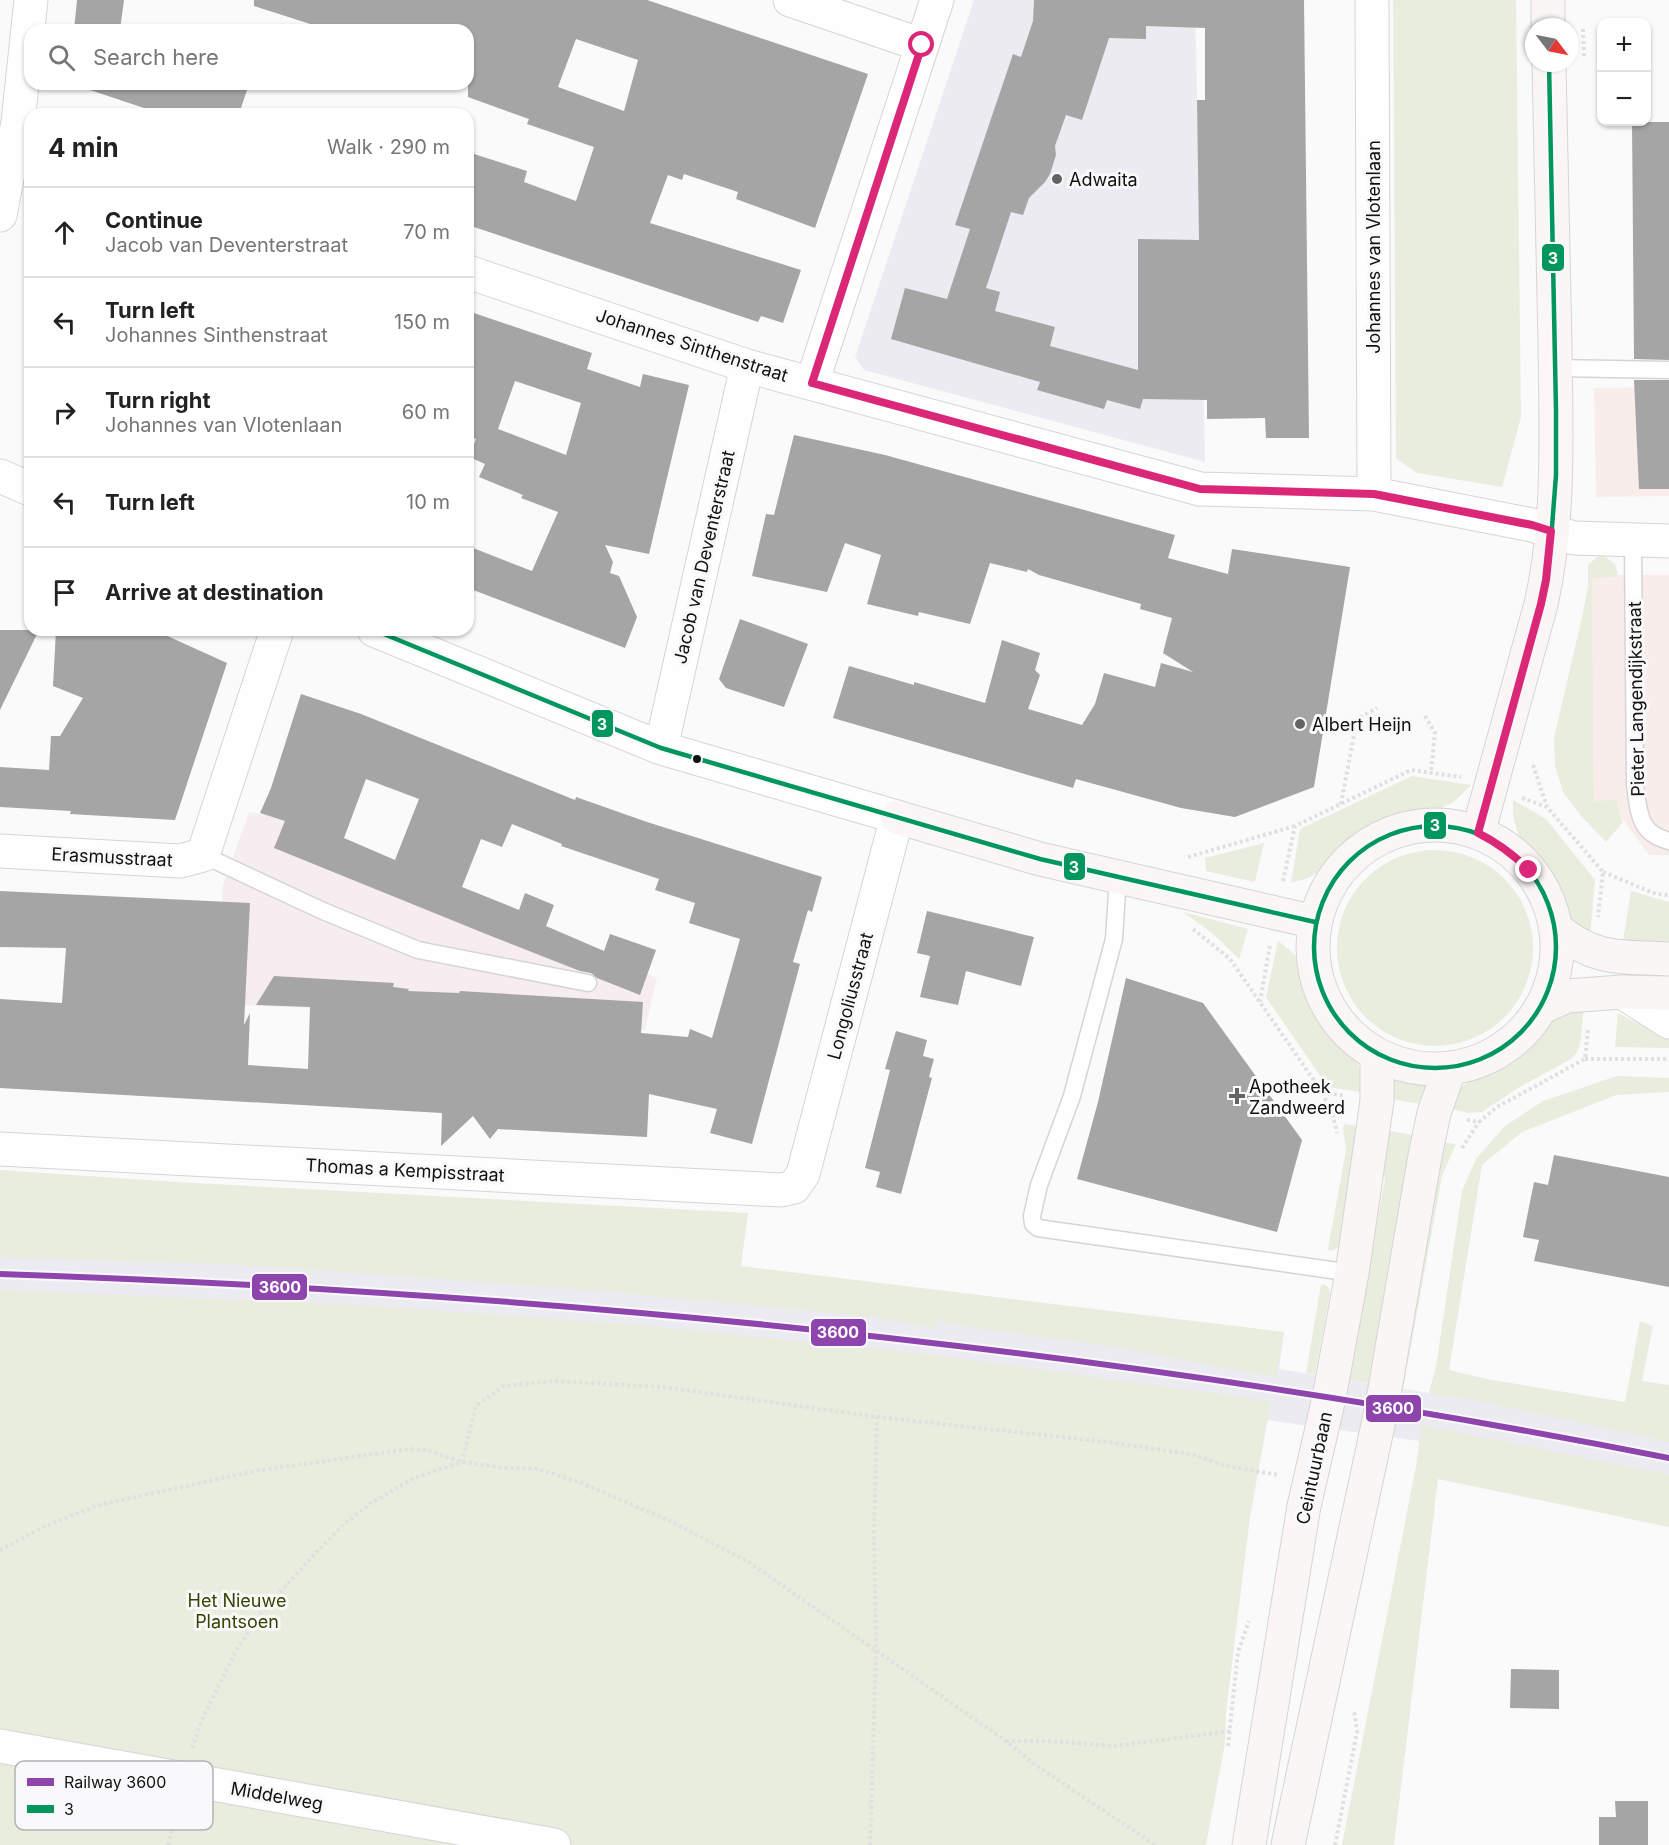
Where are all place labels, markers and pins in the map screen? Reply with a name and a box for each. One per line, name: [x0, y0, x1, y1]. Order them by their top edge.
place label: Adwaita: [1069, 169, 1138, 190]
marker: Adwaita: [1050, 172, 1064, 186]
place label: Albert Heijn: [1312, 714, 1412, 735]
marker: Albert Heijn: [1293, 717, 1307, 731]
unlabelled marker: [691, 753, 703, 765]
place label: Apotheek Zandweerd: [1249, 1076, 1345, 1118]
marker: Apotheek Zandweerd: [1230, 1089, 1244, 1103]

